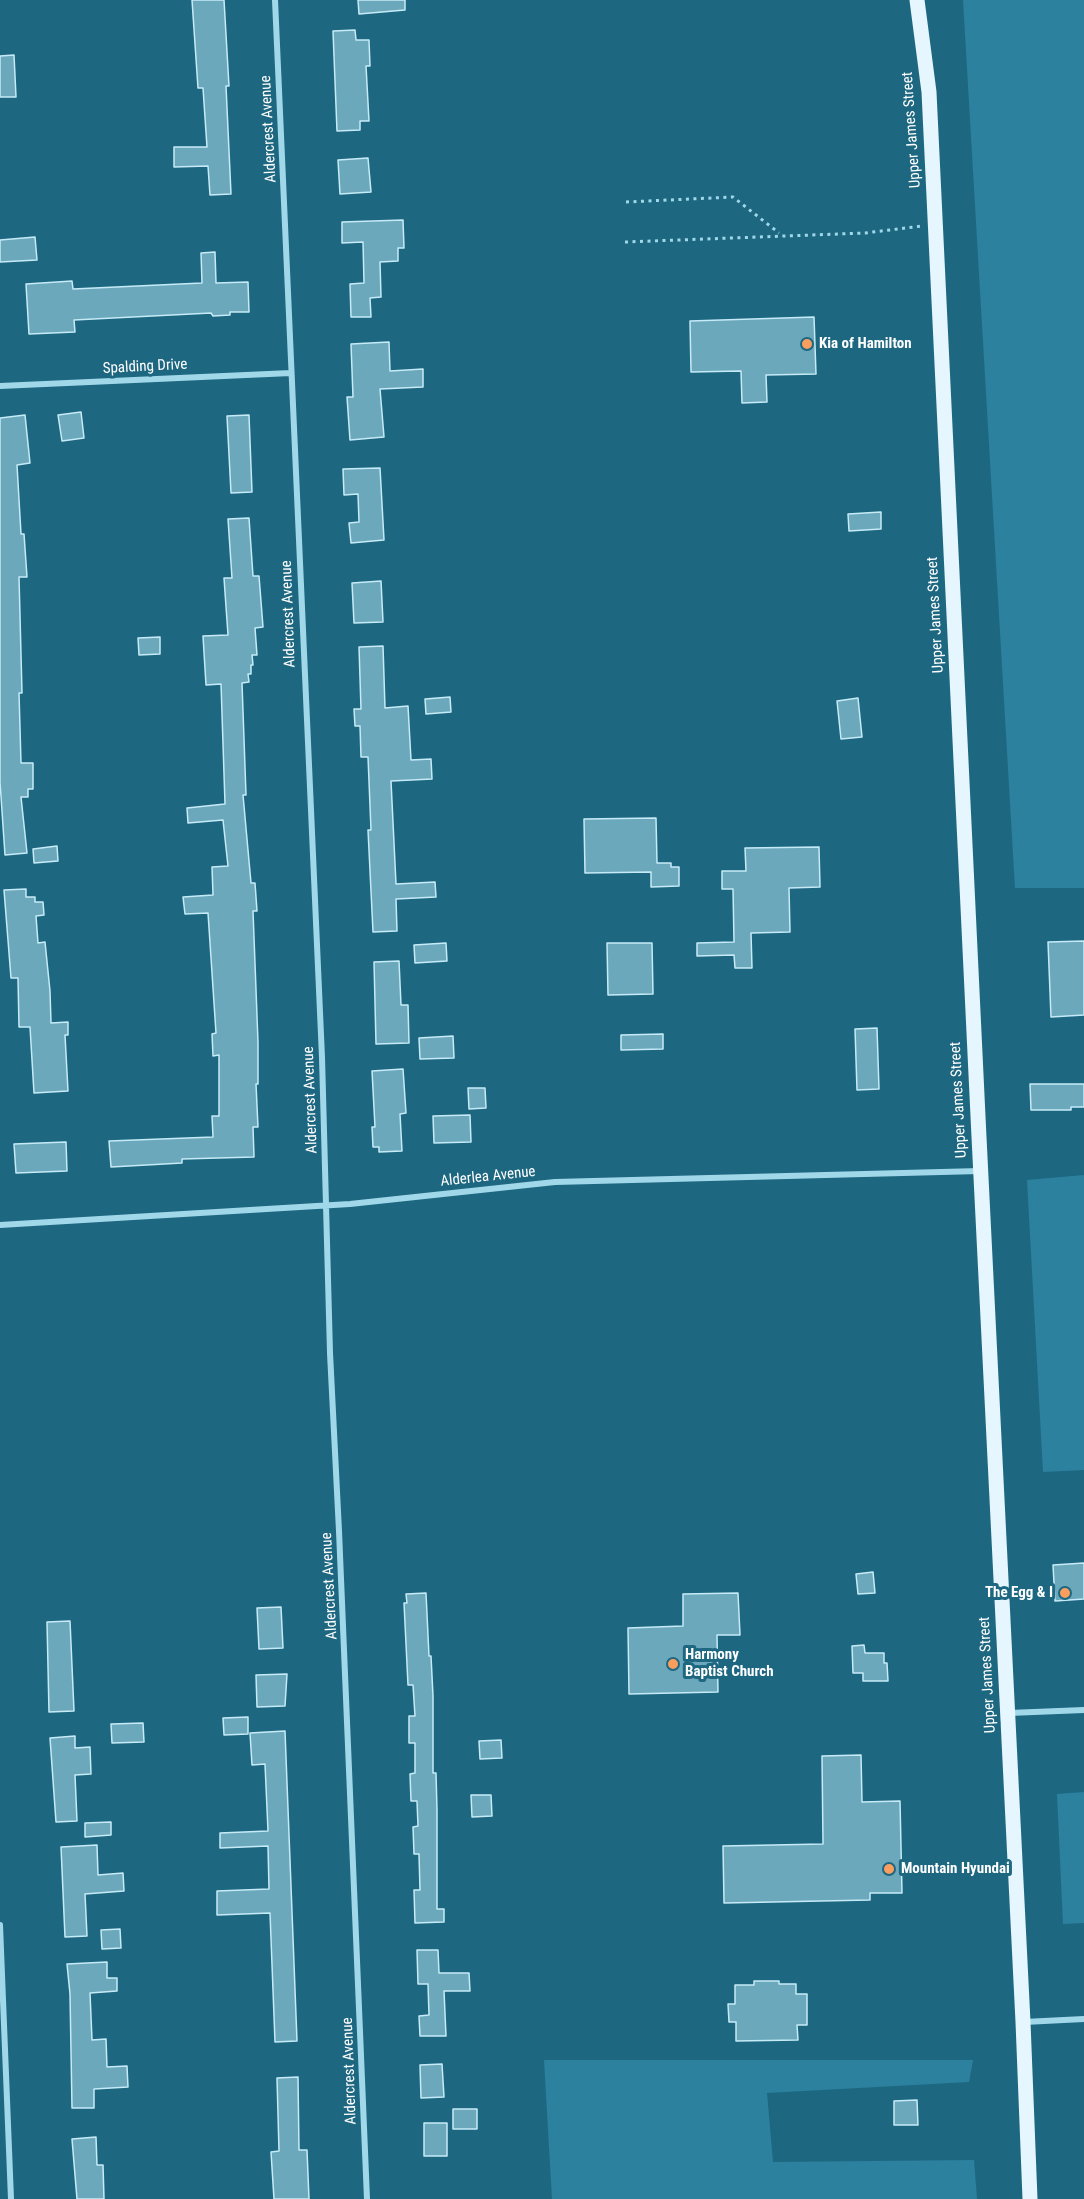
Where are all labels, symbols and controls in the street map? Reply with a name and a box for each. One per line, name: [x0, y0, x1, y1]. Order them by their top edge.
street label: Upper James Street: [899, 71, 925, 189]
street label: Aldercrest Avenue: [257, 75, 281, 183]
place label: Kia of Hamilton: [819, 335, 912, 353]
marker: Kia of Hamilton: [800, 337, 814, 351]
street label: Spalding Drive: [102, 356, 188, 378]
street label: Upper James Street: [924, 556, 948, 674]
street label: Aldercrest Avenue: [278, 560, 300, 668]
street label: Upper James Street: [947, 1041, 971, 1159]
street label: Aldercrest Avenue: [300, 1046, 322, 1154]
street label: Alderlea Avenue: [440, 1163, 536, 1191]
street label: Aldercrest Avenue: [318, 1532, 342, 1640]
place label: The Egg & I: [985, 1584, 1053, 1602]
marker: The Egg & I: [1058, 1586, 1072, 1600]
street label: Upper James Street: [976, 1616, 1000, 1734]
place label: Harmony Baptist Church: [685, 1646, 774, 1681]
marker: Harmony Baptist Church: [666, 1657, 680, 1671]
place label: Mountain Hyundai: [901, 1860, 1010, 1878]
marker: Mountain Hyundai: [882, 1862, 896, 1876]
street label: Aldercrest Avenue: [339, 2017, 361, 2125]

